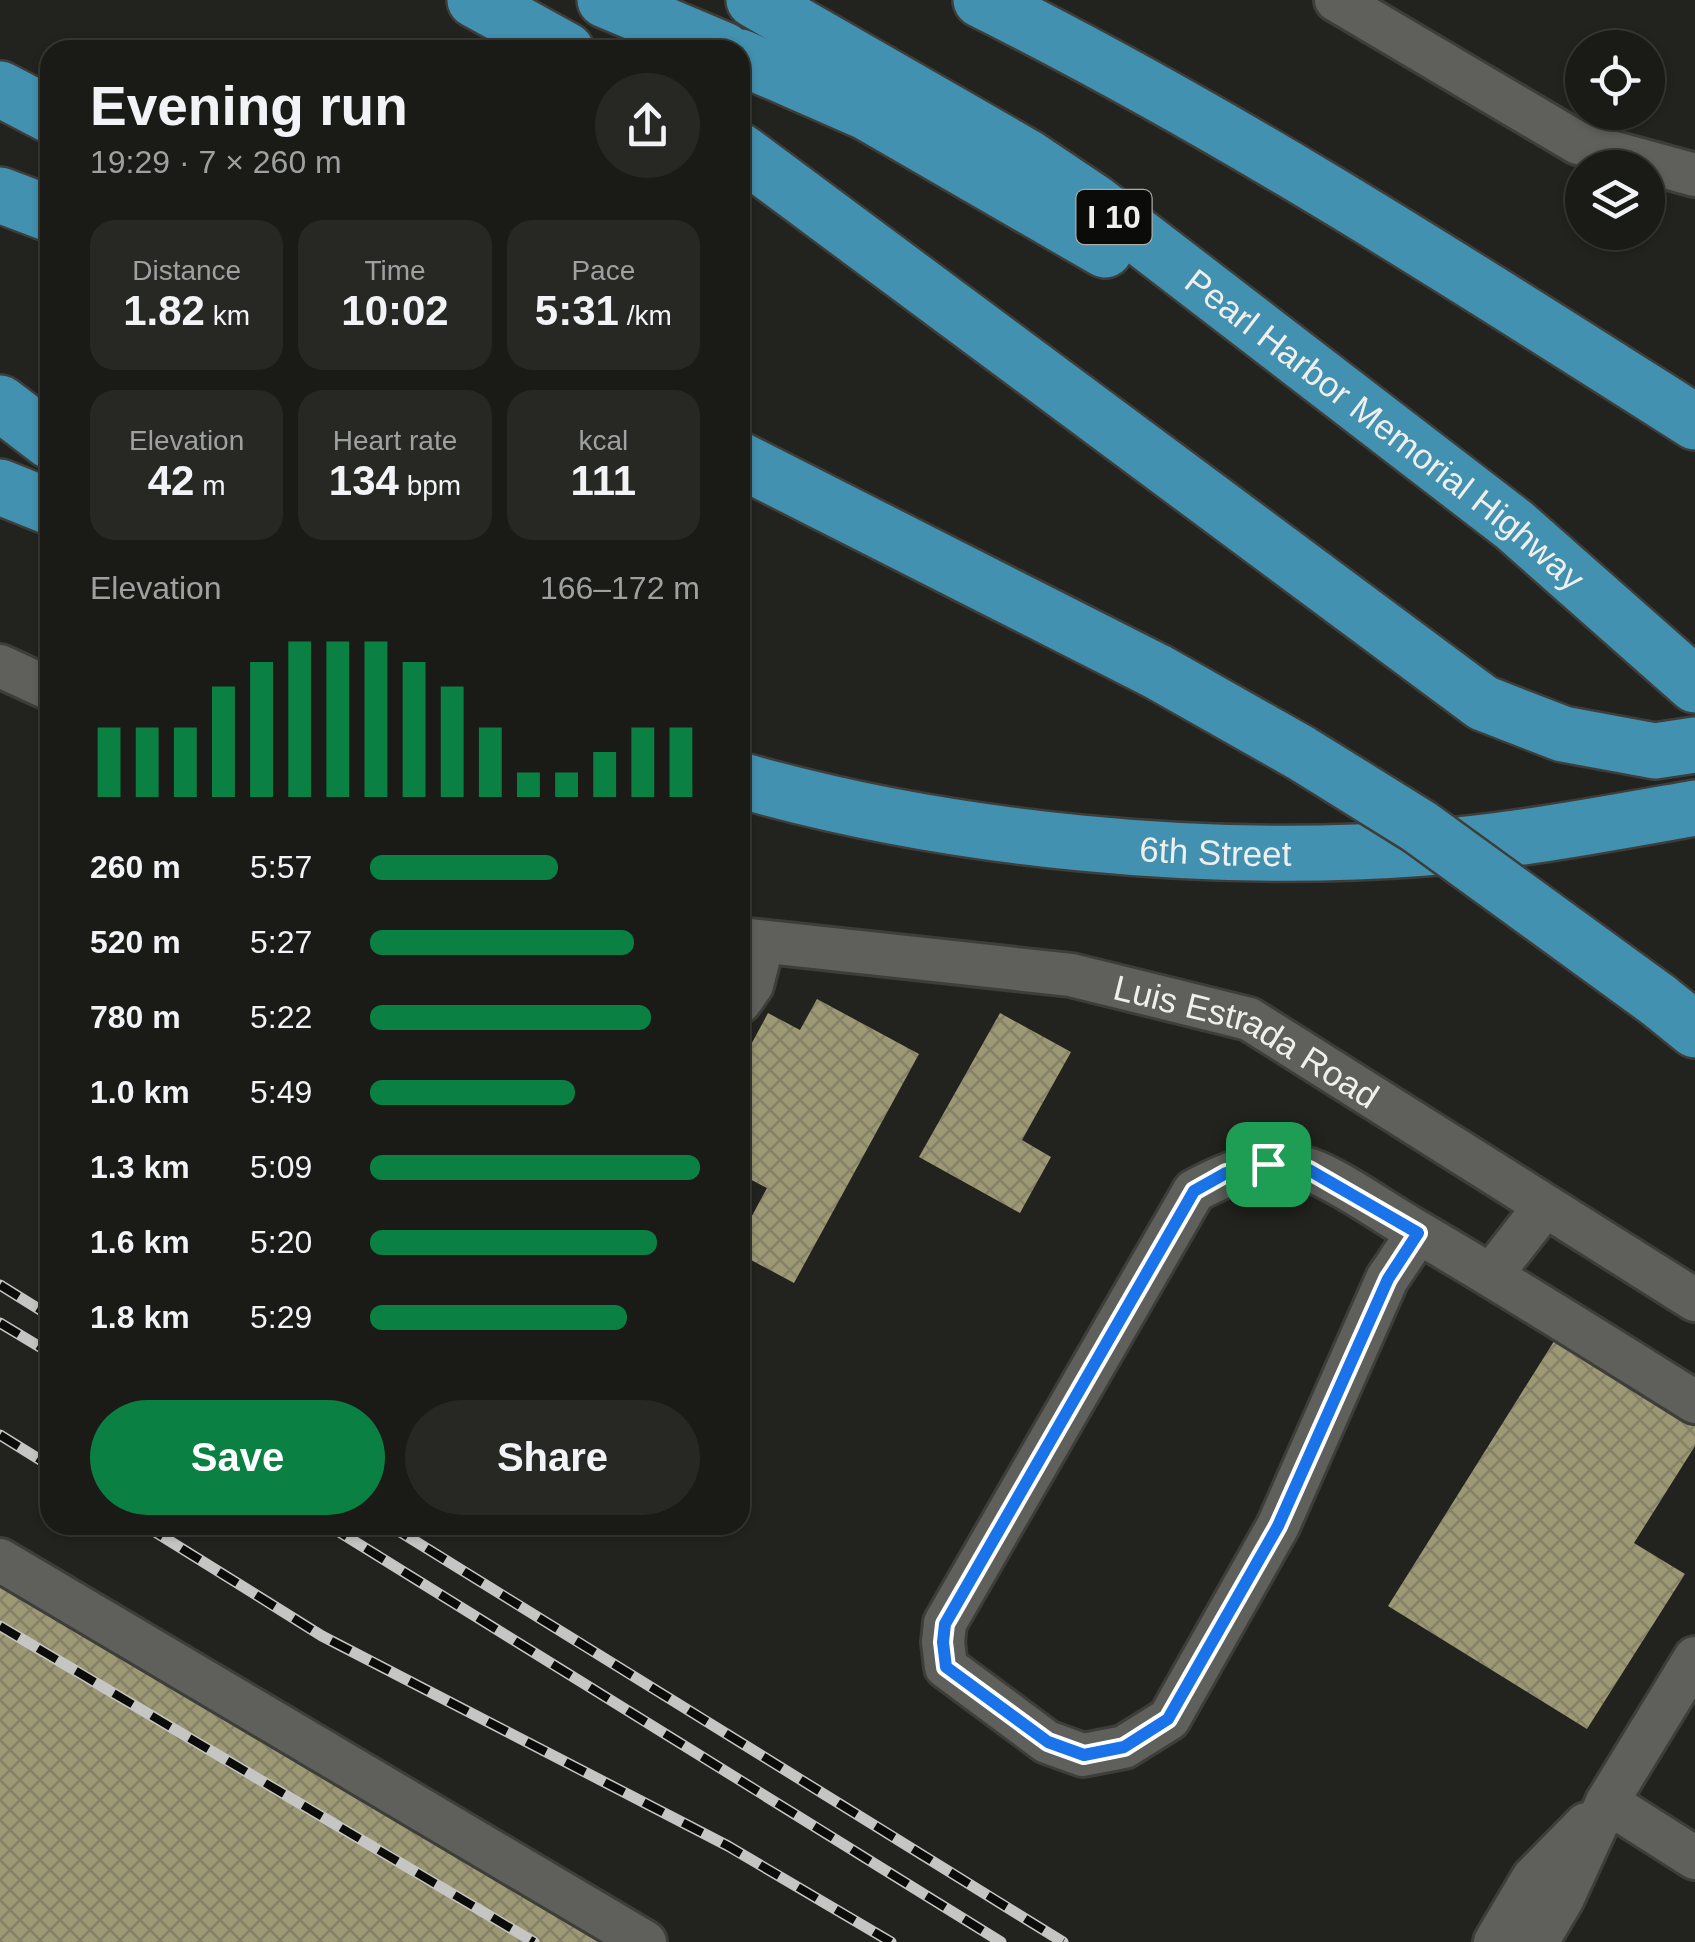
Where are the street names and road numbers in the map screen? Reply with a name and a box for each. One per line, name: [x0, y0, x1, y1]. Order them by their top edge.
road number: I 10: [1076, 190, 1152, 244]
street label: Pearl Harbor Memorial Highway: [1178, 260, 1593, 598]
street label: 6th Street: [1138, 829, 1292, 873]
street label: Luis Estrada Road: [1110, 967, 1386, 1115]

